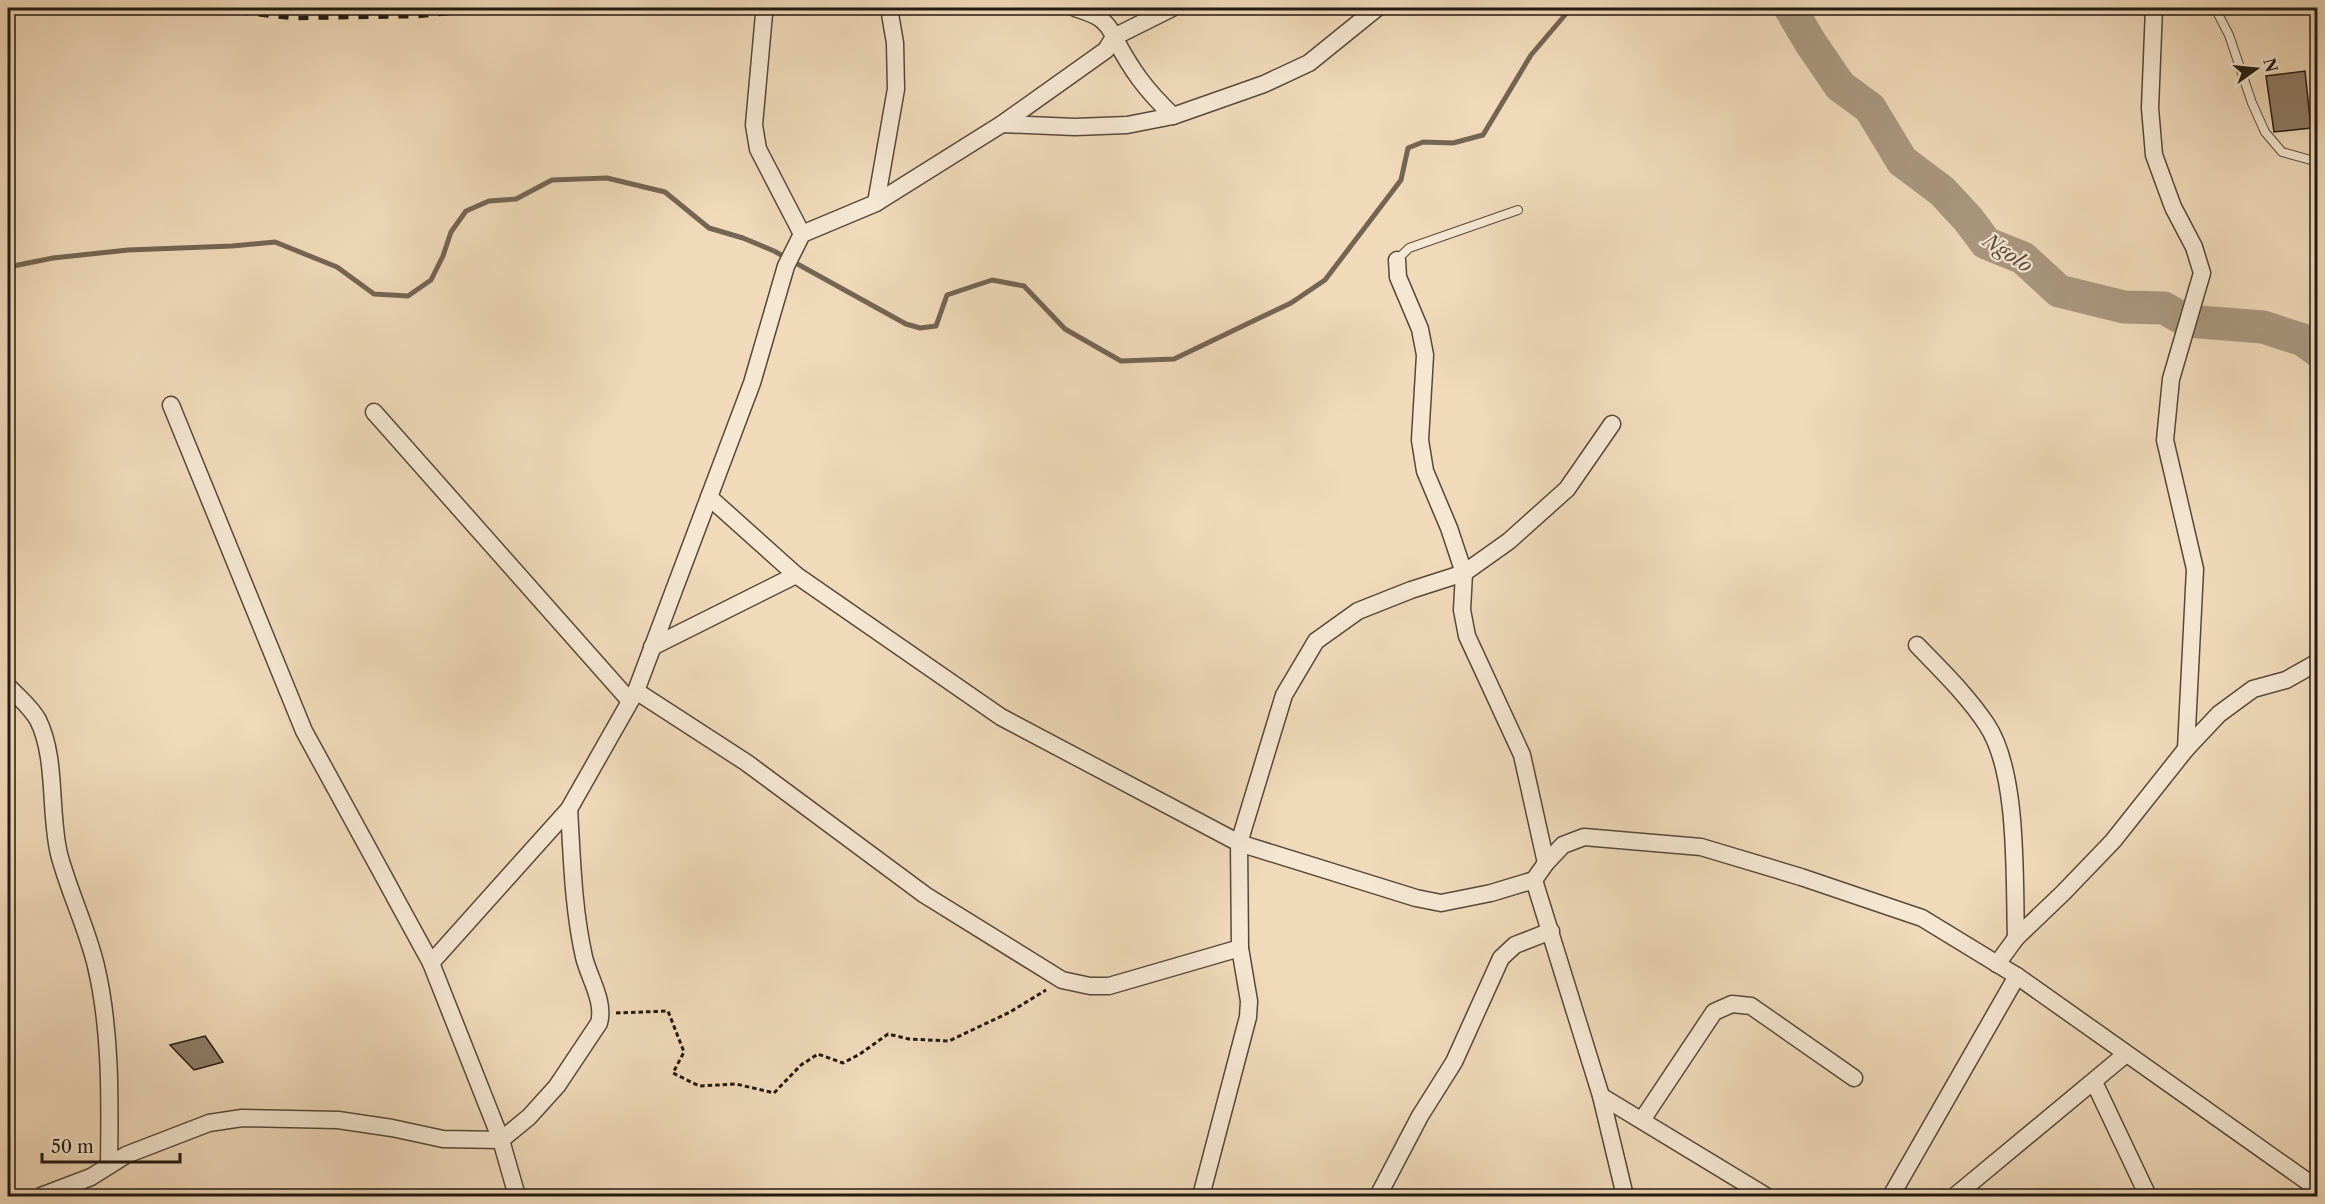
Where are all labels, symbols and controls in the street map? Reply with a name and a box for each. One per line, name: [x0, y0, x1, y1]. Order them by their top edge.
north arrow: [2226, 39, 2286, 99]
text: N: [2259, 56, 2282, 75]
water label: Ngolo: [1977, 227, 2037, 278]
scale bar: [42, 1126, 180, 1164]
text: 50 m: [51, 1136, 94, 1158]

